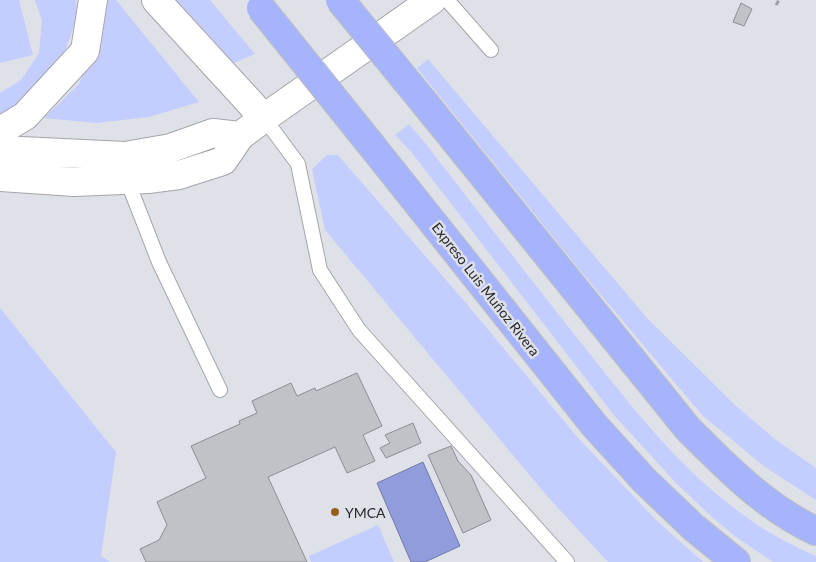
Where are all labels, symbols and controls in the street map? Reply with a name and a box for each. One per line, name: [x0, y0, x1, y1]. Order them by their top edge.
street label: Expreso Luis Muñoz Rivera: [429, 219, 543, 359]
place label: YMCA: [345, 504, 386, 521]
marker: YMCA: [329, 506, 341, 518]

